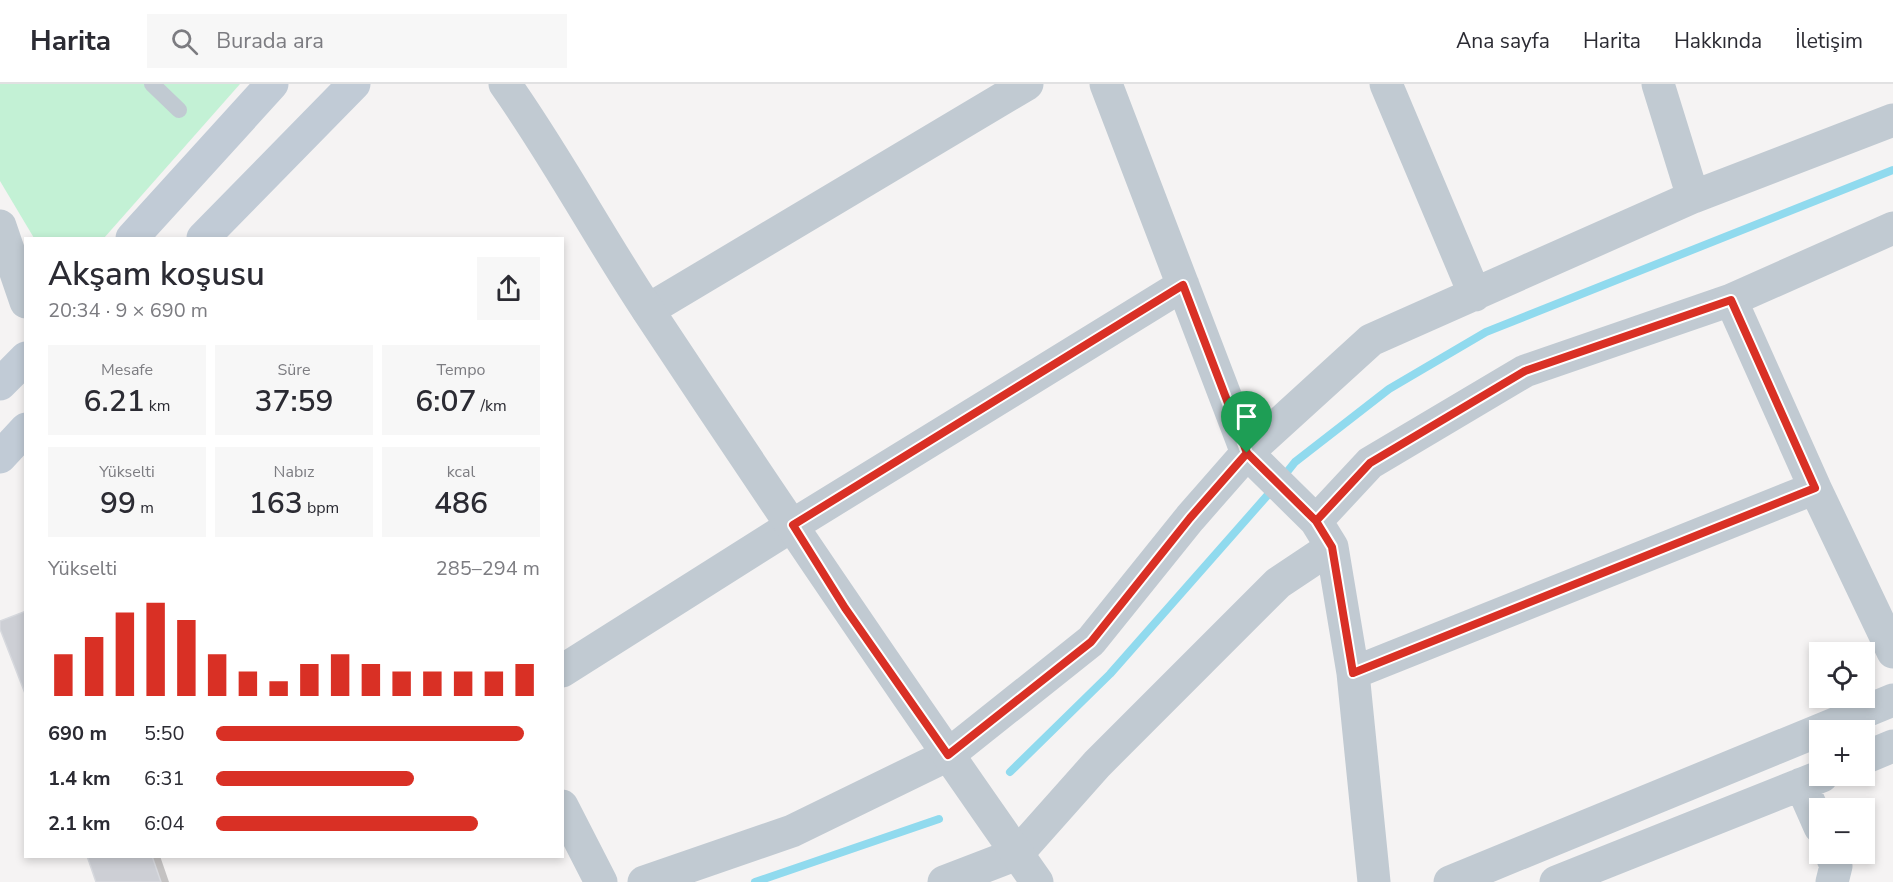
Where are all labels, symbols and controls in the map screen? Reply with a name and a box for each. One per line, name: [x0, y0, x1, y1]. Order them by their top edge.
search box: [147, 14, 567, 68]
text: Harita: [30, 22, 111, 60]
icon: search: [168, 25, 201, 58]
text: Burada ara: [216, 26, 324, 56]
text: Ana sayfa: [1456, 27, 1550, 55]
text: Harita: [1583, 27, 1641, 55]
text: Hakkında: [1674, 27, 1762, 55]
text: İletişim: [1795, 27, 1863, 55]
text: Akşam koşusu: [48, 252, 265, 297]
button: share: [477, 257, 540, 320]
text: 20:34 · 9 × 690 m: [48, 297, 208, 324]
text: Mesafe: [101, 359, 153, 381]
text: Süre: [278, 359, 310, 381]
text: Tempo: [437, 359, 485, 381]
text: 6.21: [84, 381, 145, 422]
text: 37:59: [254, 381, 334, 422]
text: 6:07: [415, 381, 476, 422]
pin: [1221, 391, 1272, 453]
text: km: [145, 395, 170, 417]
text: /km: [476, 395, 507, 417]
icon: arrive: [1230, 400, 1263, 433]
text: Yükselti: [99, 461, 155, 483]
text: Nabız: [274, 461, 314, 483]
text: kcal: [447, 461, 475, 483]
text: 99: [100, 483, 136, 524]
text: 163: [249, 483, 303, 524]
text: 486: [434, 483, 488, 524]
text: m: [136, 497, 154, 519]
text: bpm: [303, 497, 339, 519]
text: Yükselti: [48, 555, 117, 582]
text: 285–294 m: [436, 555, 540, 582]
map controls: [1809, 642, 1875, 864]
button: locate: [1809, 642, 1875, 708]
text: 690 m: [48, 720, 107, 747]
text: 5:50: [144, 720, 185, 747]
button: +: [1809, 720, 1875, 786]
text: 1.4 km: [48, 765, 111, 792]
text: 6:31: [144, 765, 185, 792]
button: −: [1809, 798, 1875, 864]
text: 2.1 km: [48, 810, 111, 837]
text: 6:04: [144, 810, 185, 837]

